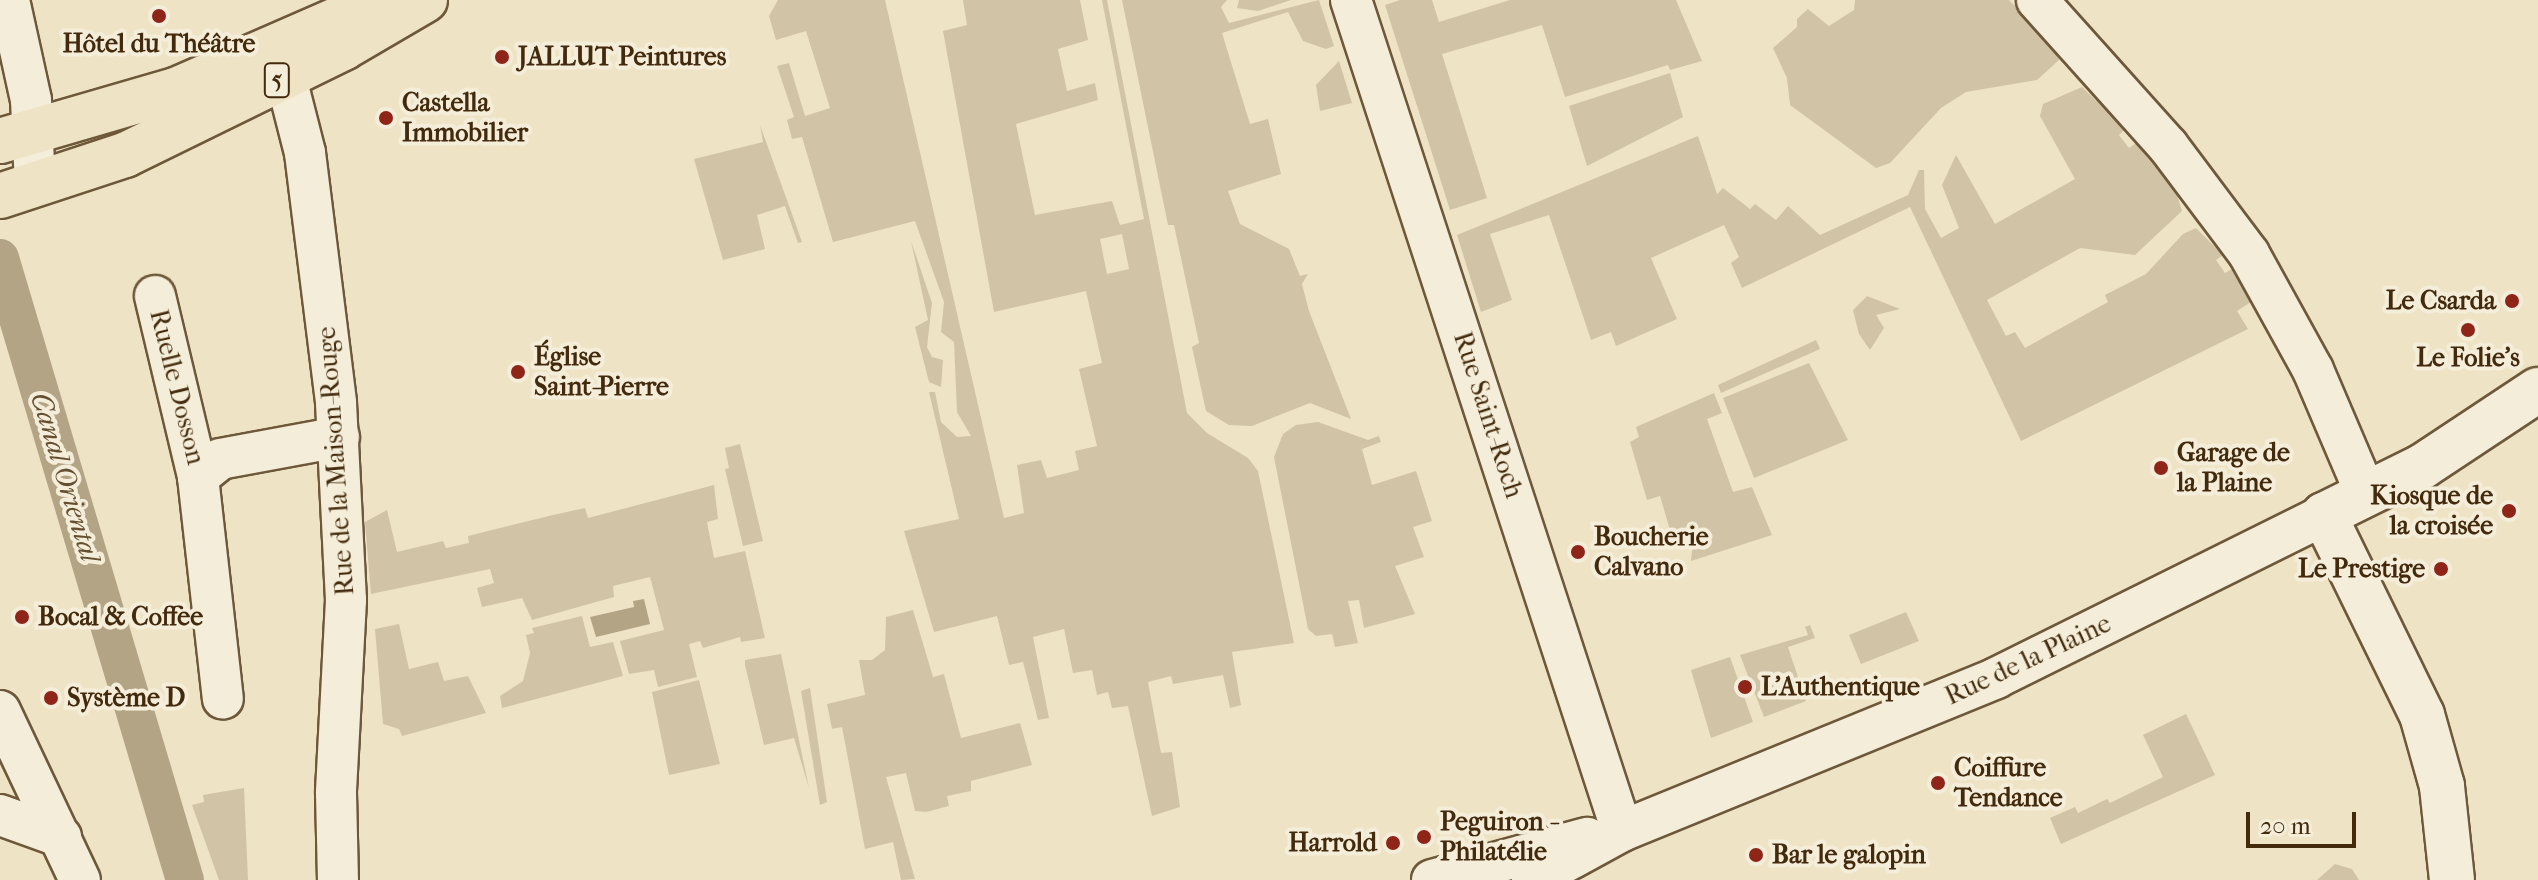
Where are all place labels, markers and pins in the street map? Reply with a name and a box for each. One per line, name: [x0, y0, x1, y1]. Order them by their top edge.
marker: Hôtel du Théâtre: [150, 7, 168, 25]
place label: Hôtel du Théâtre: [63, 28, 255, 60]
place label: JALLUT Peintures: [518, 41, 726, 73]
marker: JALLUT Peintures: [493, 48, 511, 66]
place label: Castella Immobilier: [402, 87, 528, 148]
marker: Castella Immobilier: [377, 109, 395, 127]
place label: Le Csarda: [2386, 285, 2496, 317]
marker: Le Csarda: [2503, 292, 2521, 310]
marker: Le Folie's: [2459, 321, 2477, 339]
place label: Église Saint-Pierre: [534, 341, 669, 402]
place label: Le Folie's: [2416, 342, 2520, 374]
marker: Église Saint-Pierre: [509, 363, 527, 381]
place label: Garage de la Plaine: [2177, 437, 2290, 498]
marker: Garage de la Plaine: [2152, 459, 2170, 477]
place label: Kiosque de la croisée: [2370, 480, 2493, 542]
marker: Kiosque de la croisée: [2500, 502, 2518, 520]
place label: Boucherie Calvano: [1594, 521, 1709, 582]
marker: Boucherie Calvano: [1569, 543, 1587, 561]
place label: Le Prestige: [2298, 553, 2425, 585]
marker: Le Prestige: [2432, 560, 2450, 578]
place label: Bocal & Coffee: [38, 601, 203, 633]
marker: Bocal & Coffee: [13, 608, 31, 626]
place label: L'Authentique: [1761, 671, 1920, 703]
marker: L'Authentique: [1736, 678, 1754, 696]
place label: Système D: [67, 682, 185, 714]
marker: Système D: [42, 689, 60, 707]
place label: Coiffure Tendance: [1954, 752, 2063, 814]
marker: Coiffure Tendance: [1929, 774, 1947, 792]
place label: Peguiron - Philatélie: [1440, 806, 1556, 868]
place label: Harrold: [1288, 827, 1377, 859]
marker: Peguiron - Philatélie: [1415, 828, 1433, 846]
marker: Harrold: [1384, 834, 1402, 852]
place label: Bar le galopin: [1772, 839, 1926, 871]
marker: Bar le galopin: [1747, 846, 1765, 864]

